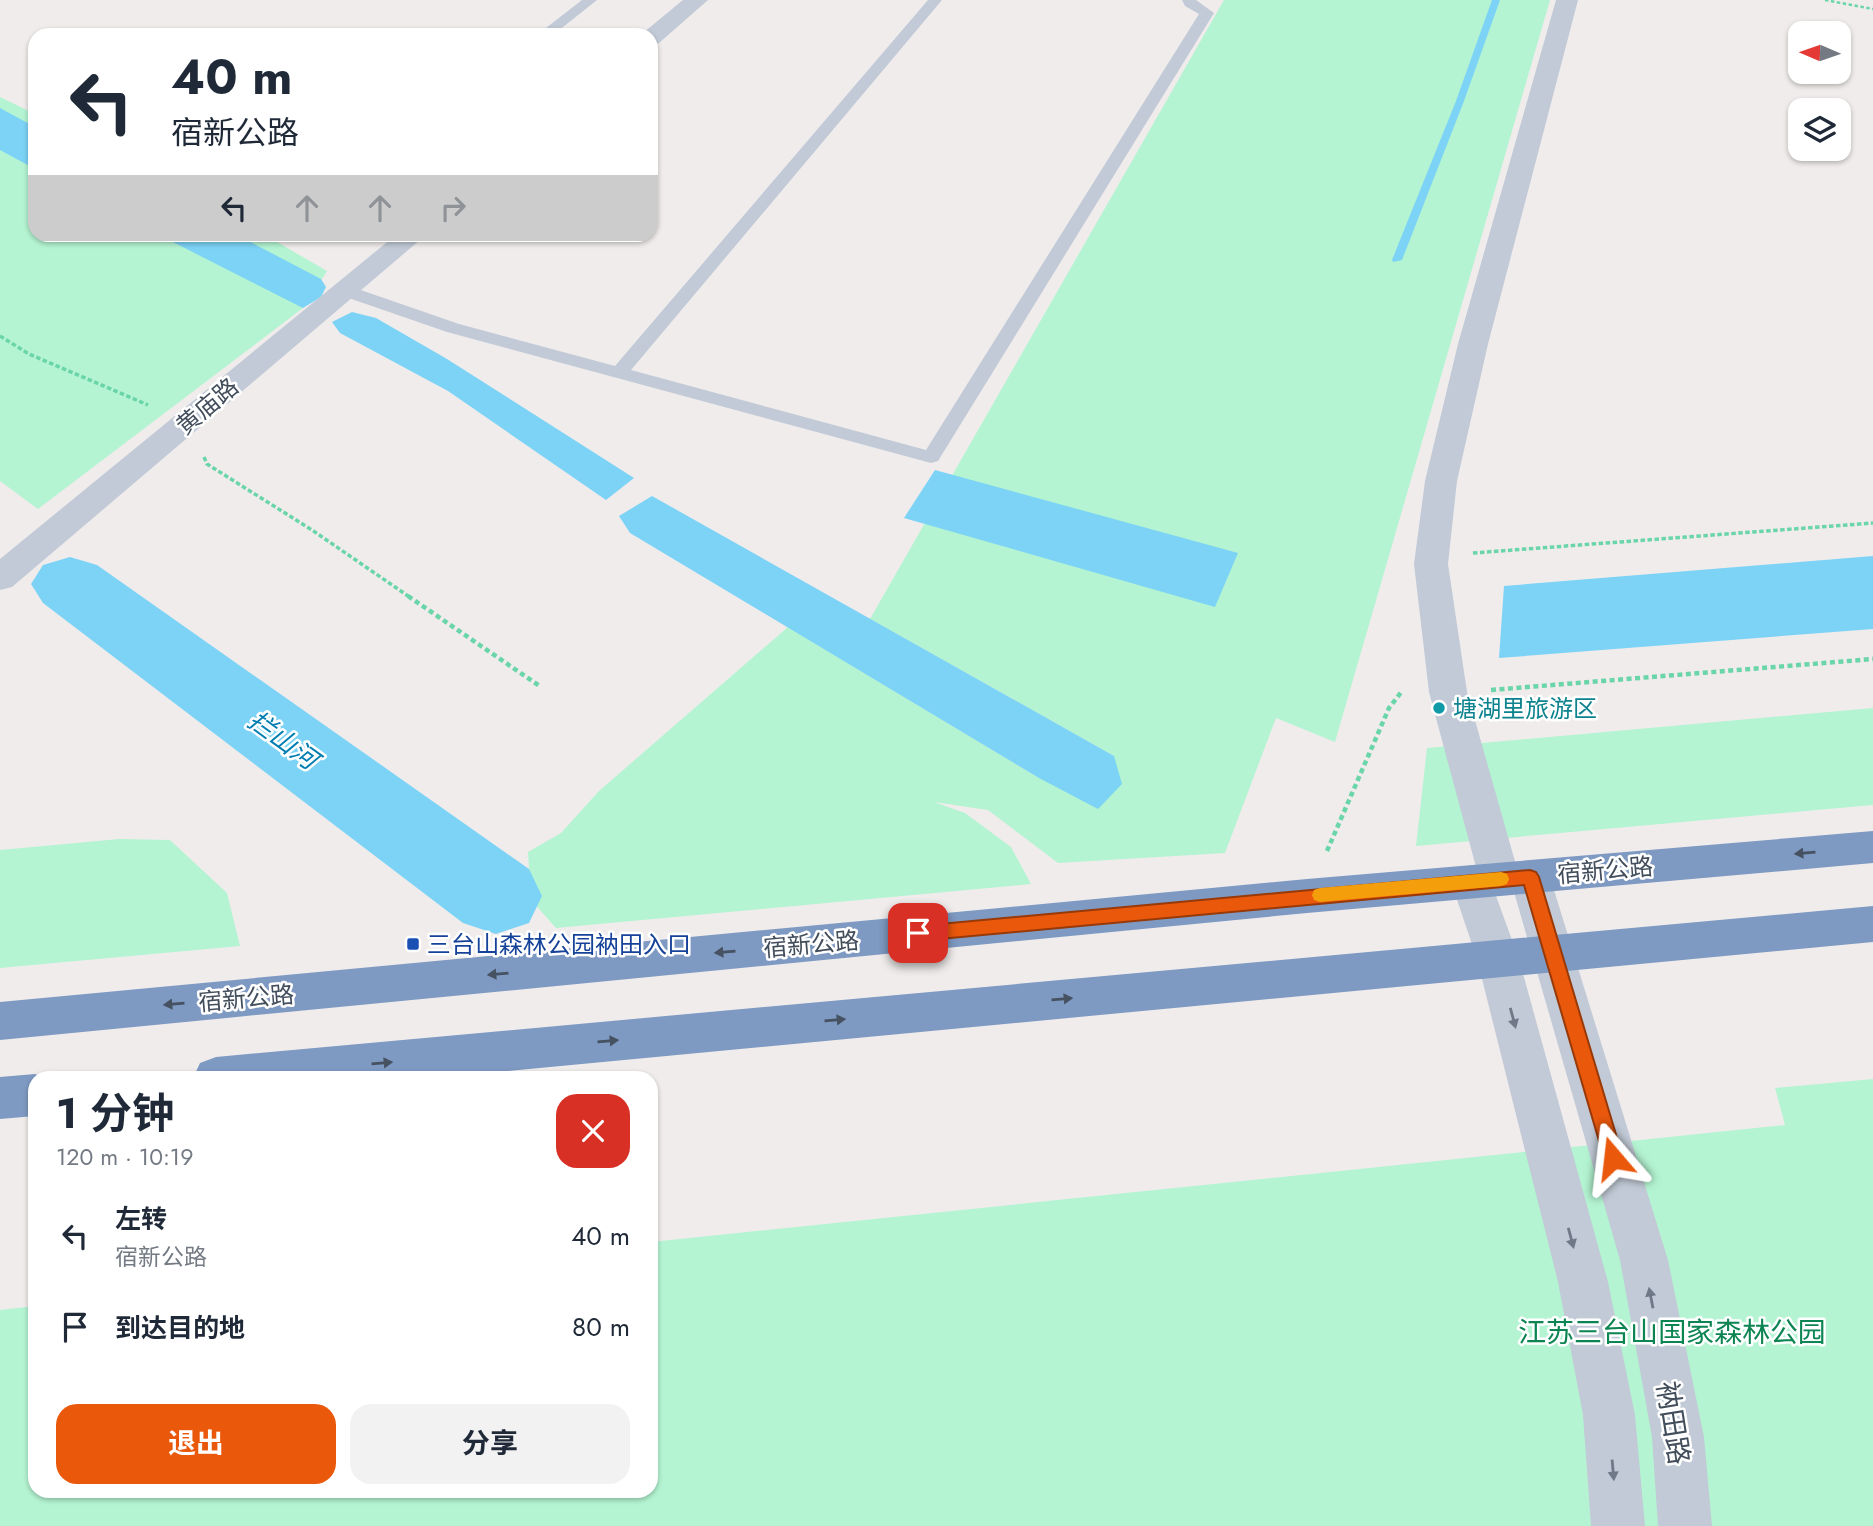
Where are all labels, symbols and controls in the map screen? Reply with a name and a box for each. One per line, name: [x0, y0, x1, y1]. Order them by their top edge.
north arrow: [1788, 21, 1852, 84]
map controls: [1788, 21, 1851, 161]
text: 40 m: [171, 42, 293, 112]
icon: left: [56, 56, 147, 147]
button: layers: [1788, 98, 1851, 161]
text: 宿新公路: [171, 110, 299, 156]
icon: left: [215, 189, 253, 227]
icon: ahead: [288, 189, 326, 227]
icon: ahead: [361, 189, 399, 227]
icon: right: [434, 189, 472, 227]
street label: 黄庙路: [168, 369, 246, 443]
place label: 塘湖里旅游区: [1453, 691, 1597, 726]
marker: 塘湖里旅游区: [1431, 700, 1447, 716]
water label: 拦山河: [240, 702, 330, 781]
street label: 宿新公路: [1556, 848, 1654, 892]
one-way arrow: [1794, 848, 1816, 859]
pin: [888, 903, 948, 963]
icon: arrive: [899, 914, 937, 952]
street label: 宿新公路: [762, 922, 860, 966]
place label: 三台山森林公园衲田入口: [427, 927, 691, 962]
marker: 三台山森林公园衲田入口: [405, 936, 421, 952]
one-way arrow: [713, 947, 735, 958]
one-way arrow: [487, 968, 509, 979]
street label: 宿新公路: [197, 976, 295, 1020]
one-way arrow: [1051, 993, 1073, 1004]
one-way arrow: [163, 999, 185, 1010]
one-way arrow: [1508, 1007, 1519, 1029]
one-way arrow: [824, 1015, 846, 1026]
one-way arrow: [598, 1036, 620, 1047]
one-way arrow: [371, 1057, 393, 1068]
text: 1 分钟: [56, 1083, 174, 1144]
button: close: [556, 1094, 630, 1168]
position arrow: [1576, 1121, 1650, 1195]
text: 120 m · 10:19: [56, 1140, 193, 1174]
text: 左转: [115, 1200, 167, 1238]
icon: left: [56, 1217, 94, 1255]
text: 40 m: [571, 1217, 630, 1255]
one-way arrow: [1567, 1227, 1577, 1248]
text: 宿新公路: [115, 1240, 207, 1274]
one-way arrow: [1646, 1287, 1657, 1309]
icon: arrive: [56, 1308, 94, 1346]
text: 80 m: [572, 1308, 630, 1346]
text: 到达目的地: [115, 1309, 245, 1347]
park label: 江苏三台山国家森林公园: [1518, 1312, 1826, 1353]
street label: 衲田路: [1646, 1378, 1700, 1468]
button: 退出: [56, 1404, 336, 1484]
button: 分享: [350, 1404, 630, 1484]
one-way arrow: [1608, 1460, 1619, 1482]

